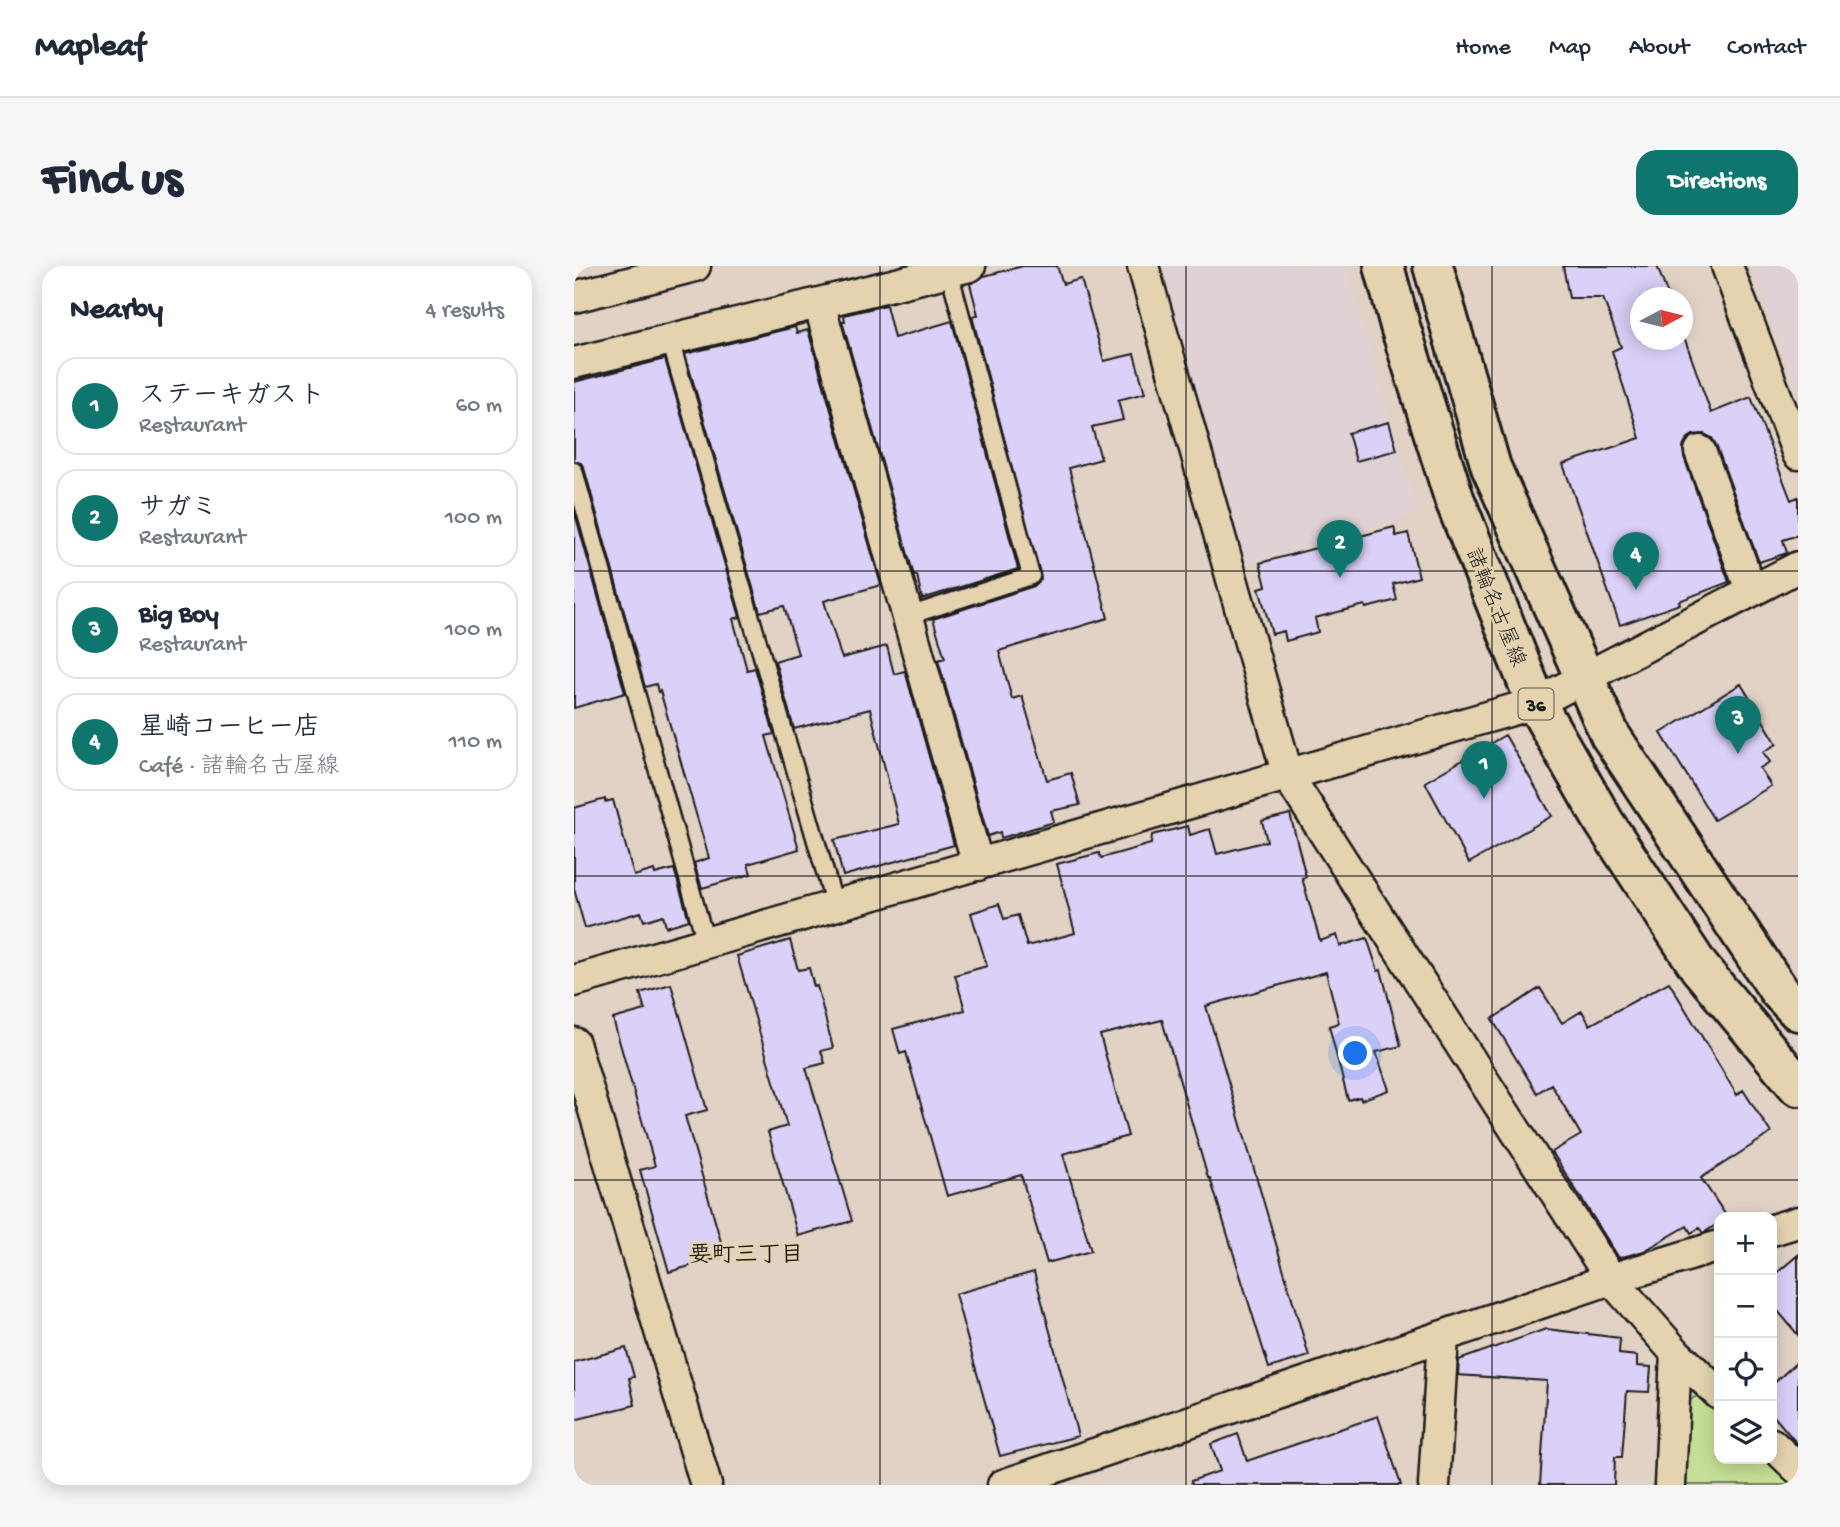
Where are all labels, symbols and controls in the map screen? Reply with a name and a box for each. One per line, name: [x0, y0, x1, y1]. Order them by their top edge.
text: Mapleaf: [35, 29, 145, 67]
text: Home: [1455, 34, 1511, 63]
text: Map: [1549, 34, 1591, 63]
text: About: [1629, 34, 1689, 63]
text: Contact: [1727, 34, 1805, 63]
button: Directions: [1636, 150, 1798, 215]
text: Find us: [42, 153, 182, 211]
north arrow: [1630, 287, 1693, 350]
text: Nearby: [70, 294, 163, 329]
text: 4 results: [425, 298, 504, 325]
text: ステーキガスト: [139, 382, 325, 413]
text: 1: [90, 393, 100, 420]
text: 60 m: [456, 393, 502, 420]
text: Restaurant: [139, 413, 246, 440]
text: サガミ: [139, 494, 217, 525]
text: 2: [89, 505, 101, 532]
text: 100 m: [445, 505, 502, 532]
pin: 2: [1317, 520, 1363, 578]
text: Restaurant: [139, 525, 246, 552]
pin: 4: [1613, 532, 1659, 590]
street label: 諸輪名古屋線: [1459, 545, 1530, 671]
text: Big Boy: [139, 601, 218, 632]
text: 3: [89, 617, 101, 644]
text: 100 m: [445, 617, 502, 644]
text: Restaurant: [139, 632, 246, 659]
road number: 36: [1518, 688, 1553, 719]
pin: 3: [1715, 696, 1761, 754]
text: 星崎コーヒー店: [139, 714, 320, 745]
text: 4: [90, 729, 100, 756]
text: 110 m: [449, 729, 502, 756]
pin: 1: [1461, 741, 1507, 799]
text: Café · 諸輪名古屋線: [139, 754, 339, 781]
your location: [1338, 1036, 1372, 1070]
map controls: [1714, 1212, 1777, 1464]
button: +: [1714, 1212, 1777, 1275]
district label: 要町三丁目: [689, 1243, 804, 1270]
button: −: [1714, 1275, 1777, 1338]
button: locate: [1714, 1338, 1777, 1401]
button: layers: [1714, 1401, 1777, 1464]

